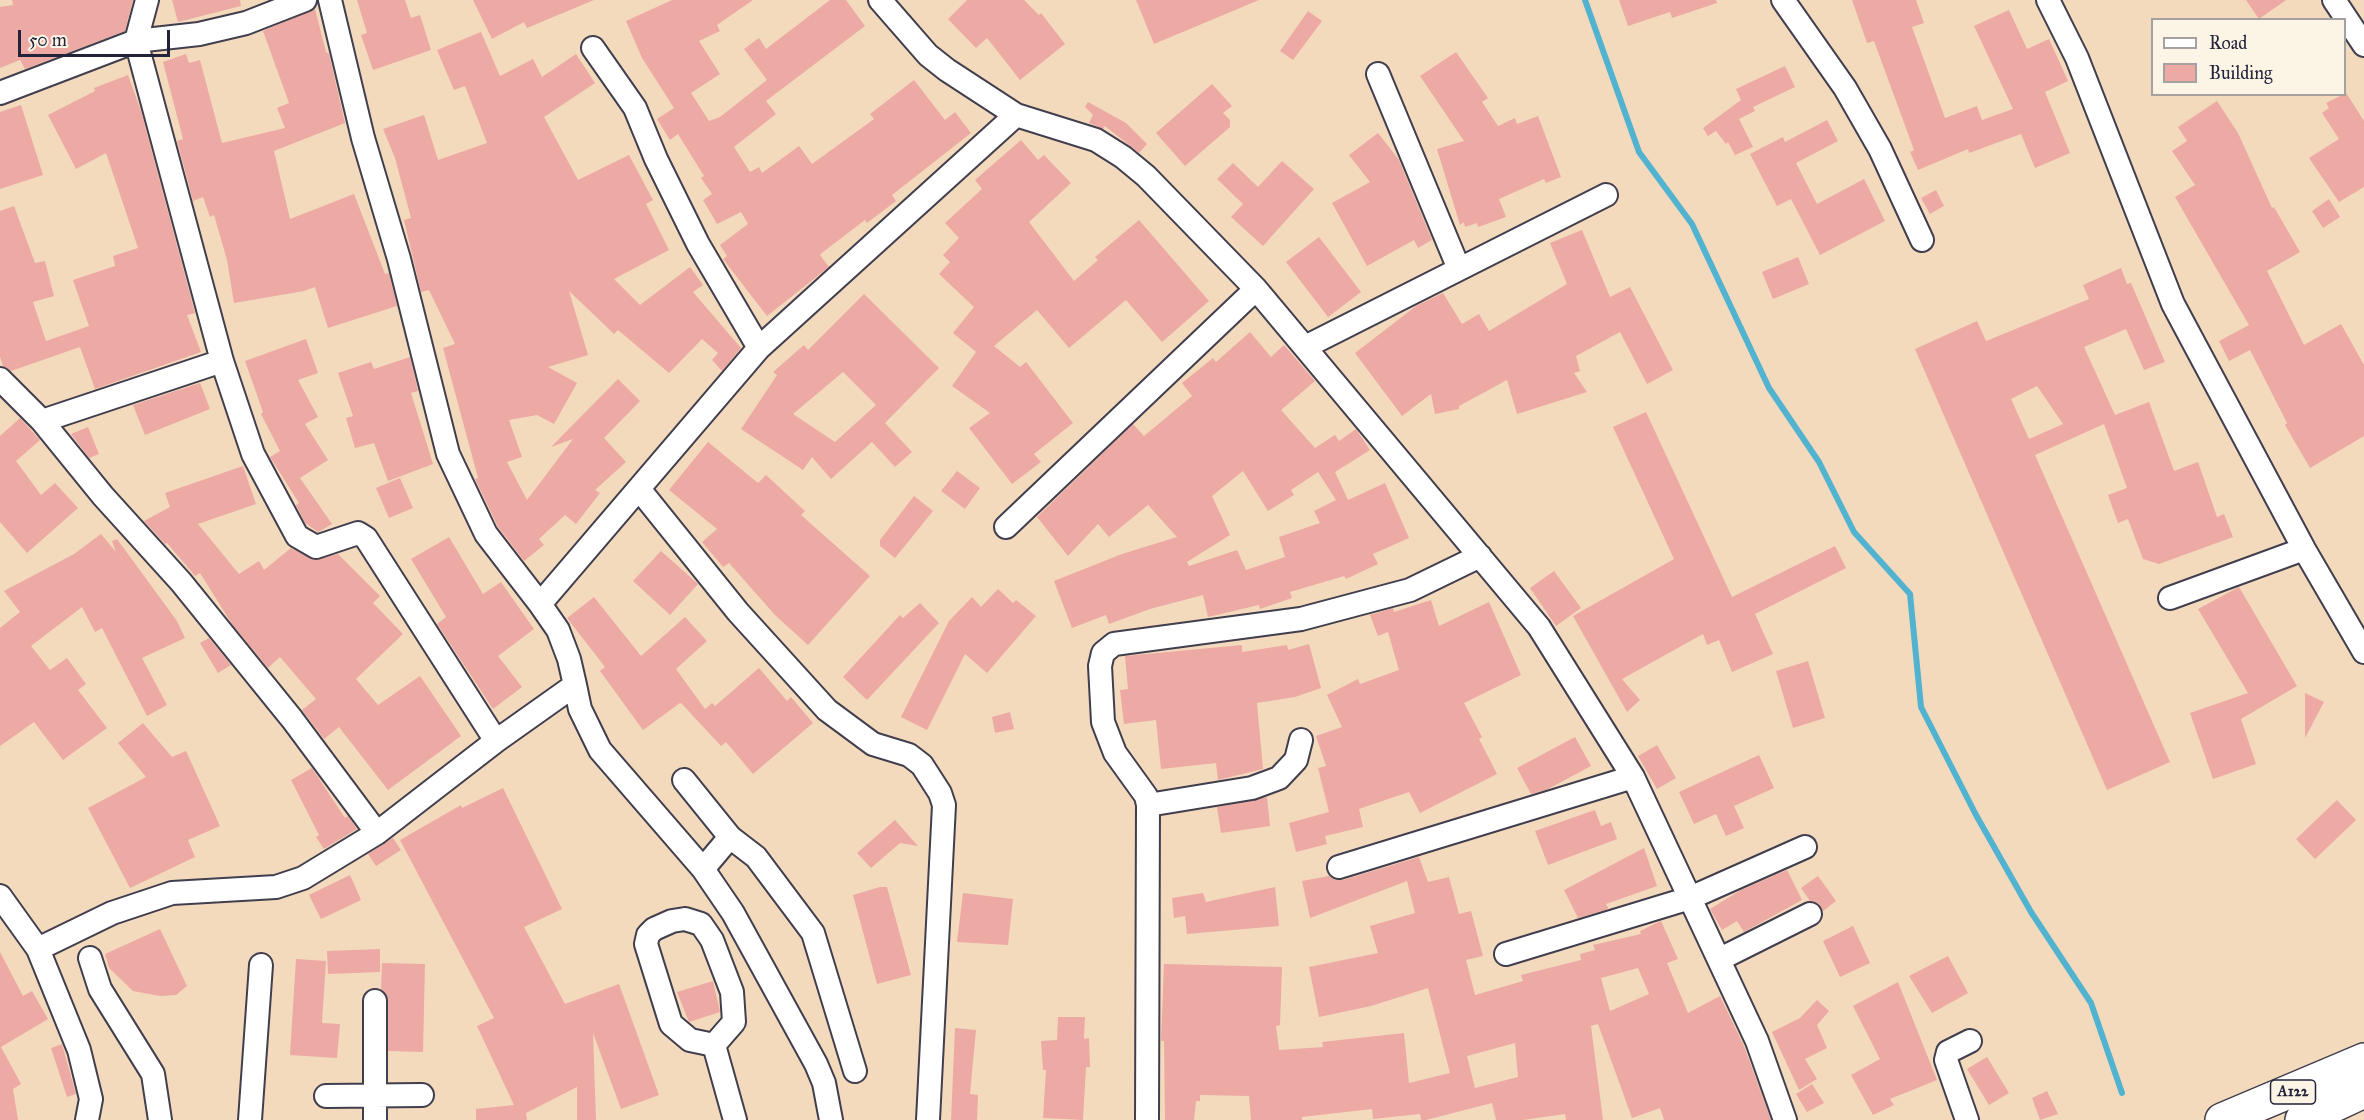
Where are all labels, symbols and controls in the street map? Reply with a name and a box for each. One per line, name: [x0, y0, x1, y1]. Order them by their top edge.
scale bar: [21, 18, 172, 56]
legend: [2151, 18, 2346, 96]
text: 50 m: [29, 29, 67, 51]
text: Road: [2209, 32, 2247, 54]
text: Building: [2209, 62, 2272, 84]
road number: A122: [2270, 1080, 2316, 1104]

